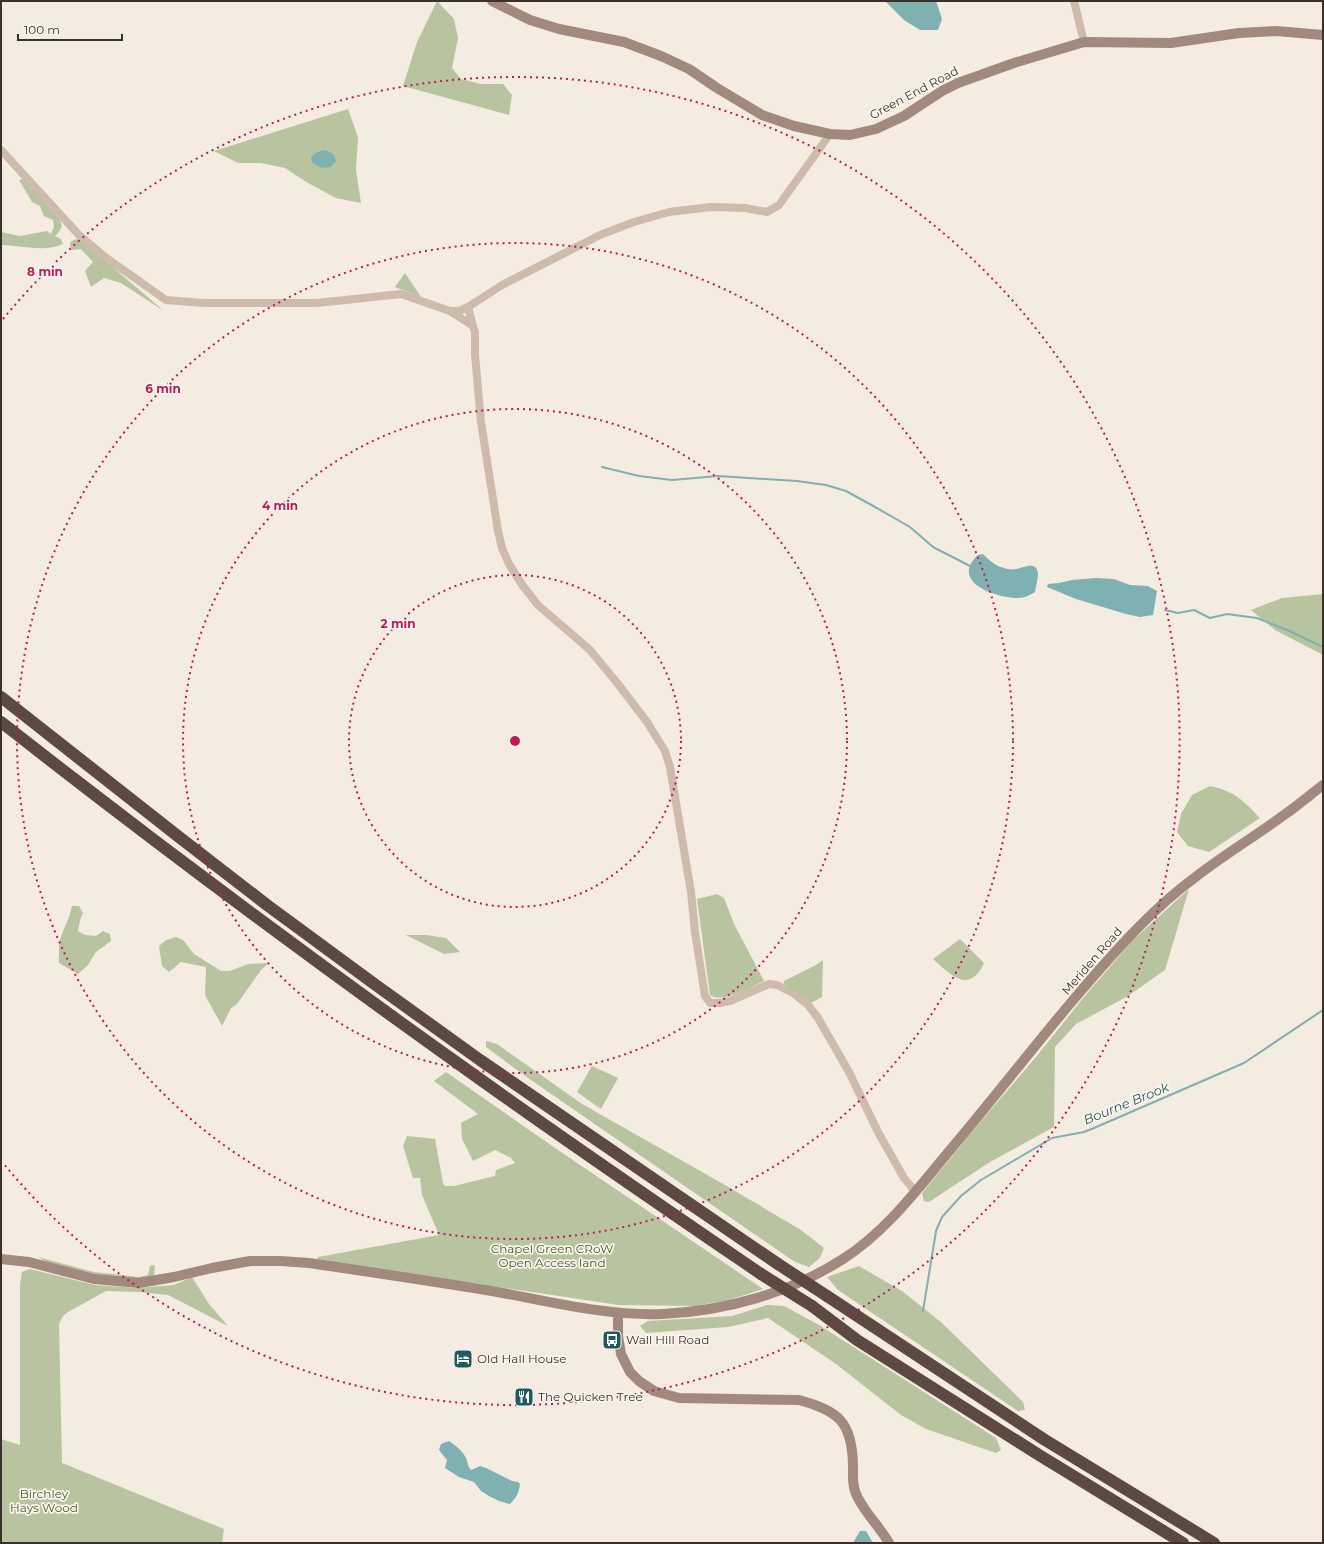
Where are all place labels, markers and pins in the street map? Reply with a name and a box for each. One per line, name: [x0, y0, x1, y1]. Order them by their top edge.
centre of rings: [508, 734, 522, 748]
bus stop icon: Wall Hill Road: [601, 1329, 623, 1351]
place label: Wall Hill Road: [626, 1332, 709, 1347]
hotel icon: Old Hall House: [452, 1348, 474, 1370]
place label: Old Hall House: [477, 1351, 566, 1366]
restaurant icon: The Quicken Tree: [513, 1386, 535, 1408]
place label: The Quicken Tree: [538, 1389, 643, 1404]

